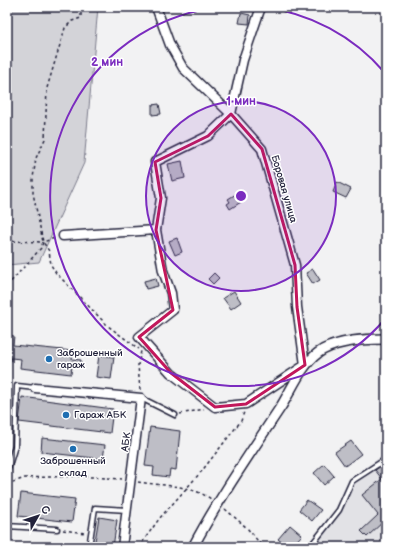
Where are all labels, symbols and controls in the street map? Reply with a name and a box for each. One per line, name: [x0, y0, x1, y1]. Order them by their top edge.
text: 2 мин: [91, 55, 123, 70]
text: 1 мин: [226, 94, 256, 109]
street label: Боровая улица: [269, 154, 299, 224]
centre of rings: [234, 189, 248, 203]
place label: Заброшенный гараж: [57, 347, 123, 371]
marker: Заброшенный гараж: [44, 354, 54, 364]
place label: Гараж АБК: [74, 409, 127, 421]
marker: Гараж АБК: [61, 410, 71, 420]
street label: АБК: [119, 431, 133, 453]
marker: Заброшенный склад: [68, 444, 78, 454]
place label: Заброшенный склад: [40, 455, 106, 479]
north arrow: [18, 496, 58, 536]
text: С: [38, 503, 53, 517]

